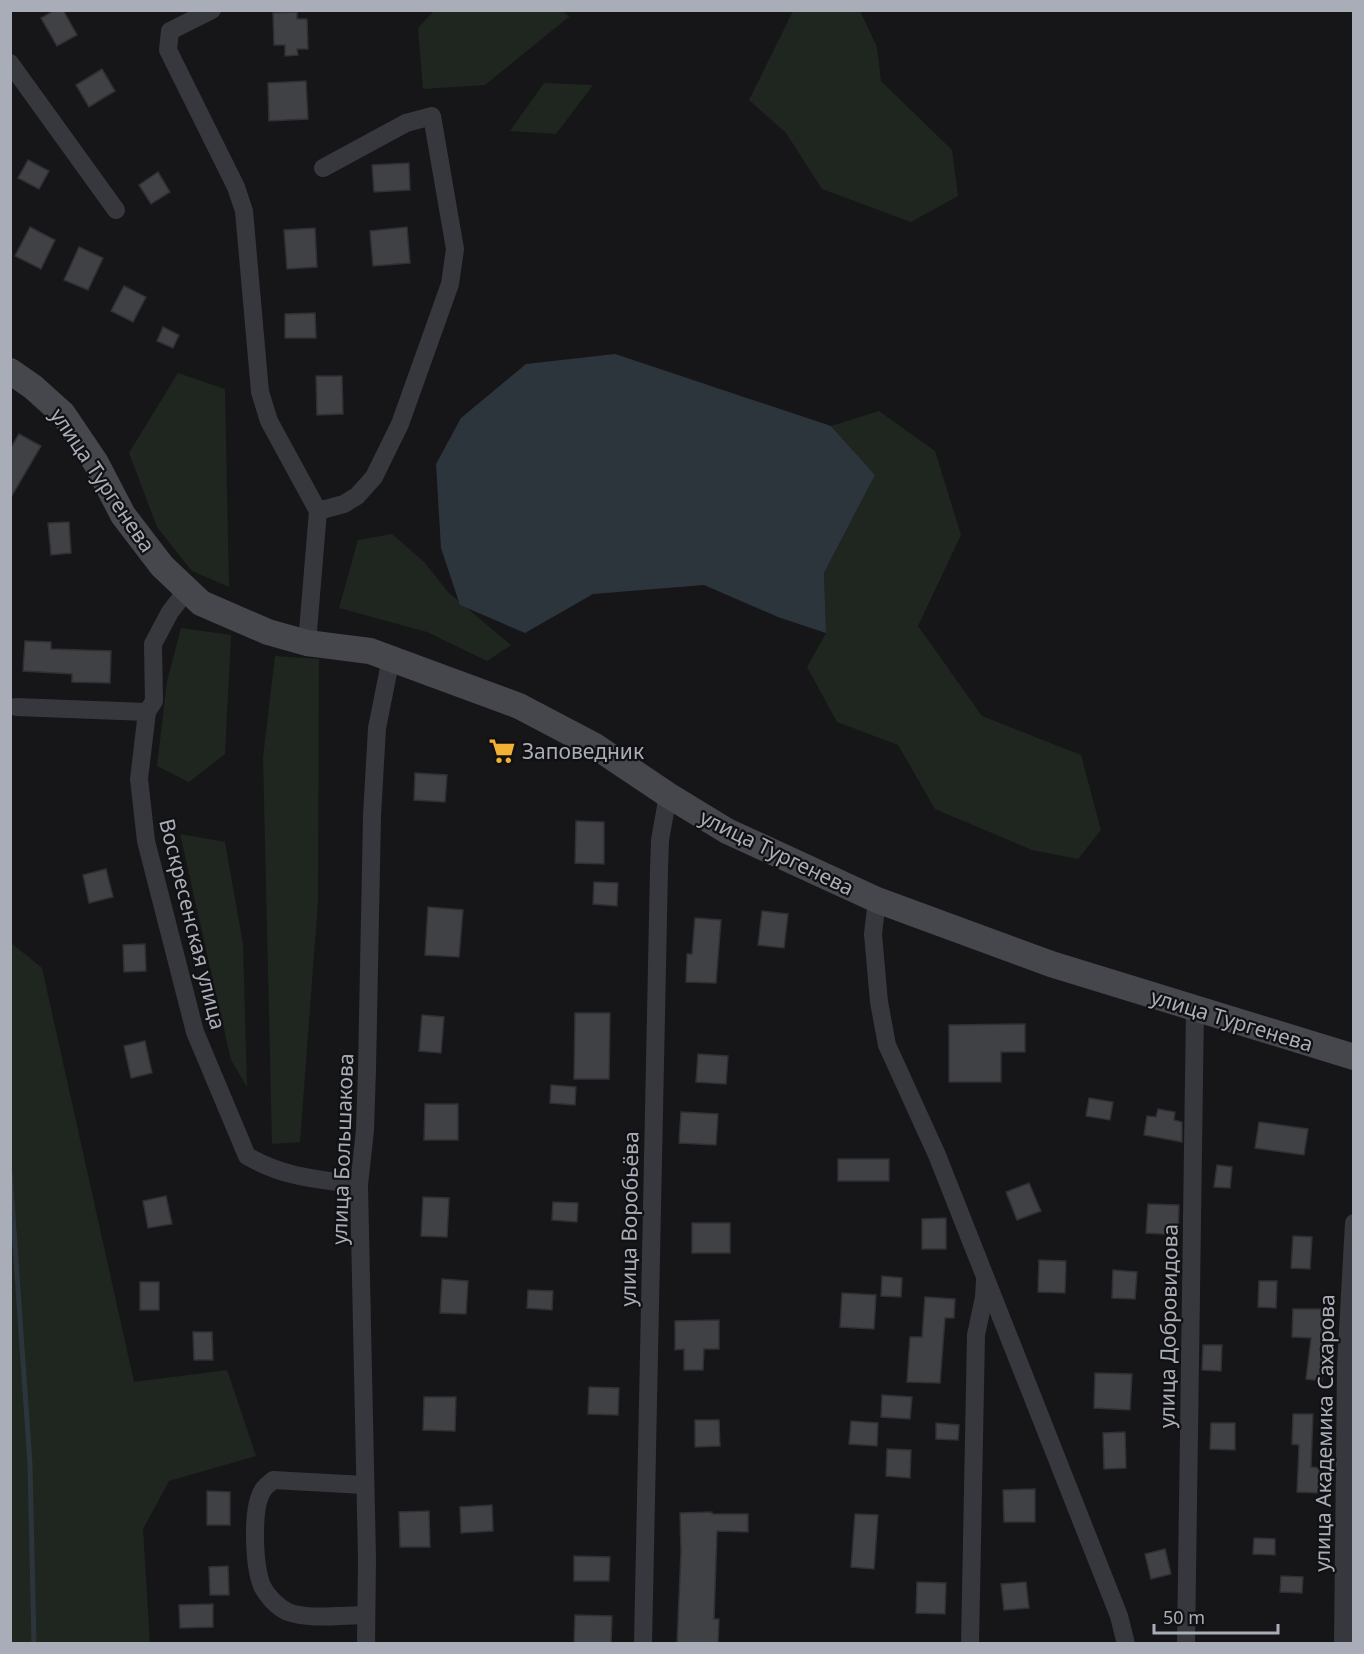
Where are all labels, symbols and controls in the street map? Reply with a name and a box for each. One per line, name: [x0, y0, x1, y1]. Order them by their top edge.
street label: улица Тургенева: [44, 402, 162, 558]
supermarket icon: Заповедник: [487, 736, 517, 766]
place label: Заповедник: [522, 737, 644, 765]
street label: улица Тургенева: [695, 803, 859, 901]
street label: Воскресенская улица: [153, 816, 233, 1032]
street label: улица Тургенева: [1147, 982, 1317, 1058]
street label: улица Большакова: [325, 1053, 359, 1245]
street label: улица Воробьёва: [613, 1131, 645, 1307]
street label: улица Добровидова: [1152, 1224, 1184, 1428]
street label: улица Академика Сахарова: [1308, 1294, 1340, 1572]
scale bar: [1154, 1597, 1278, 1635]
text: 50 m: [1163, 1605, 1205, 1629]

